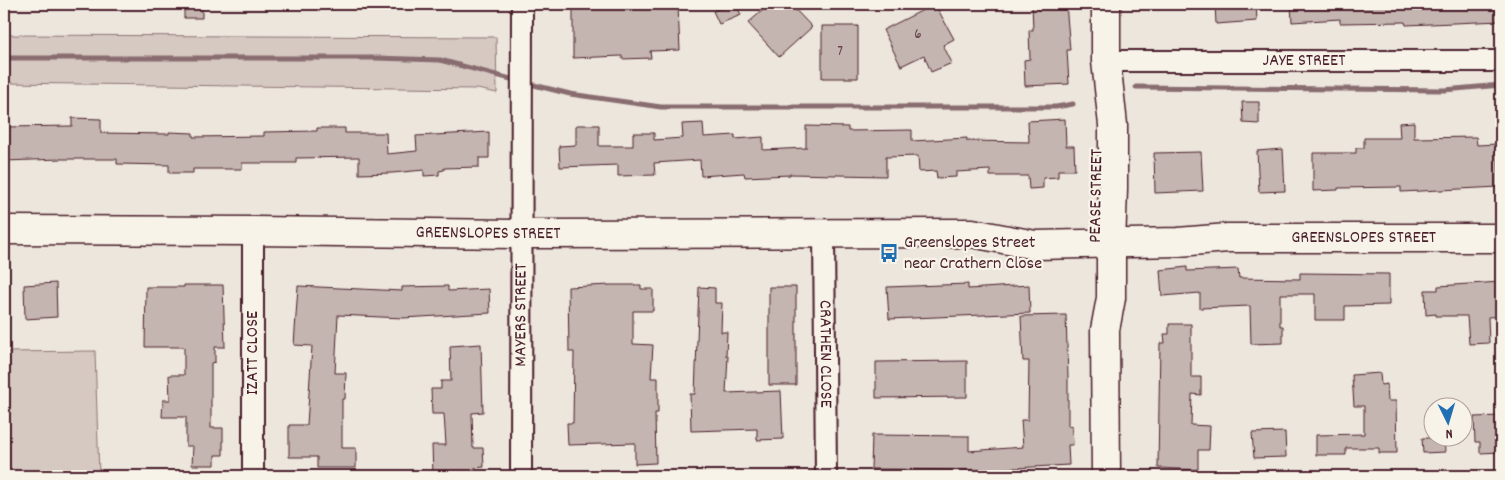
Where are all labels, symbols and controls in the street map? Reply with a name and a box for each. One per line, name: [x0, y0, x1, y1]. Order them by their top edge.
house number: 6: [914, 24, 922, 46]
house number: 7: [837, 41, 843, 63]
street label: JAYE STREET: [1263, 49, 1345, 74]
street label: PEASE STREET: [1084, 149, 1110, 243]
street label: GREENSLOPES STREET: [415, 220, 560, 247]
street label: GREENSLOPES STREET: [1291, 226, 1436, 251]
place label: Greenslopes Street near Crathern Close: [904, 231, 1042, 277]
bus stop icon: Greenslopes Street near Crathern Close: [878, 242, 900, 264]
street label: MAYERS STREET: [509, 263, 534, 367]
street label: CRATHEN CLOSE: [812, 300, 838, 408]
street label: IZATT CLOSE: [241, 311, 266, 395]
north arrow: [1422, 398, 1472, 448]
text: N: [1445, 423, 1453, 443]

